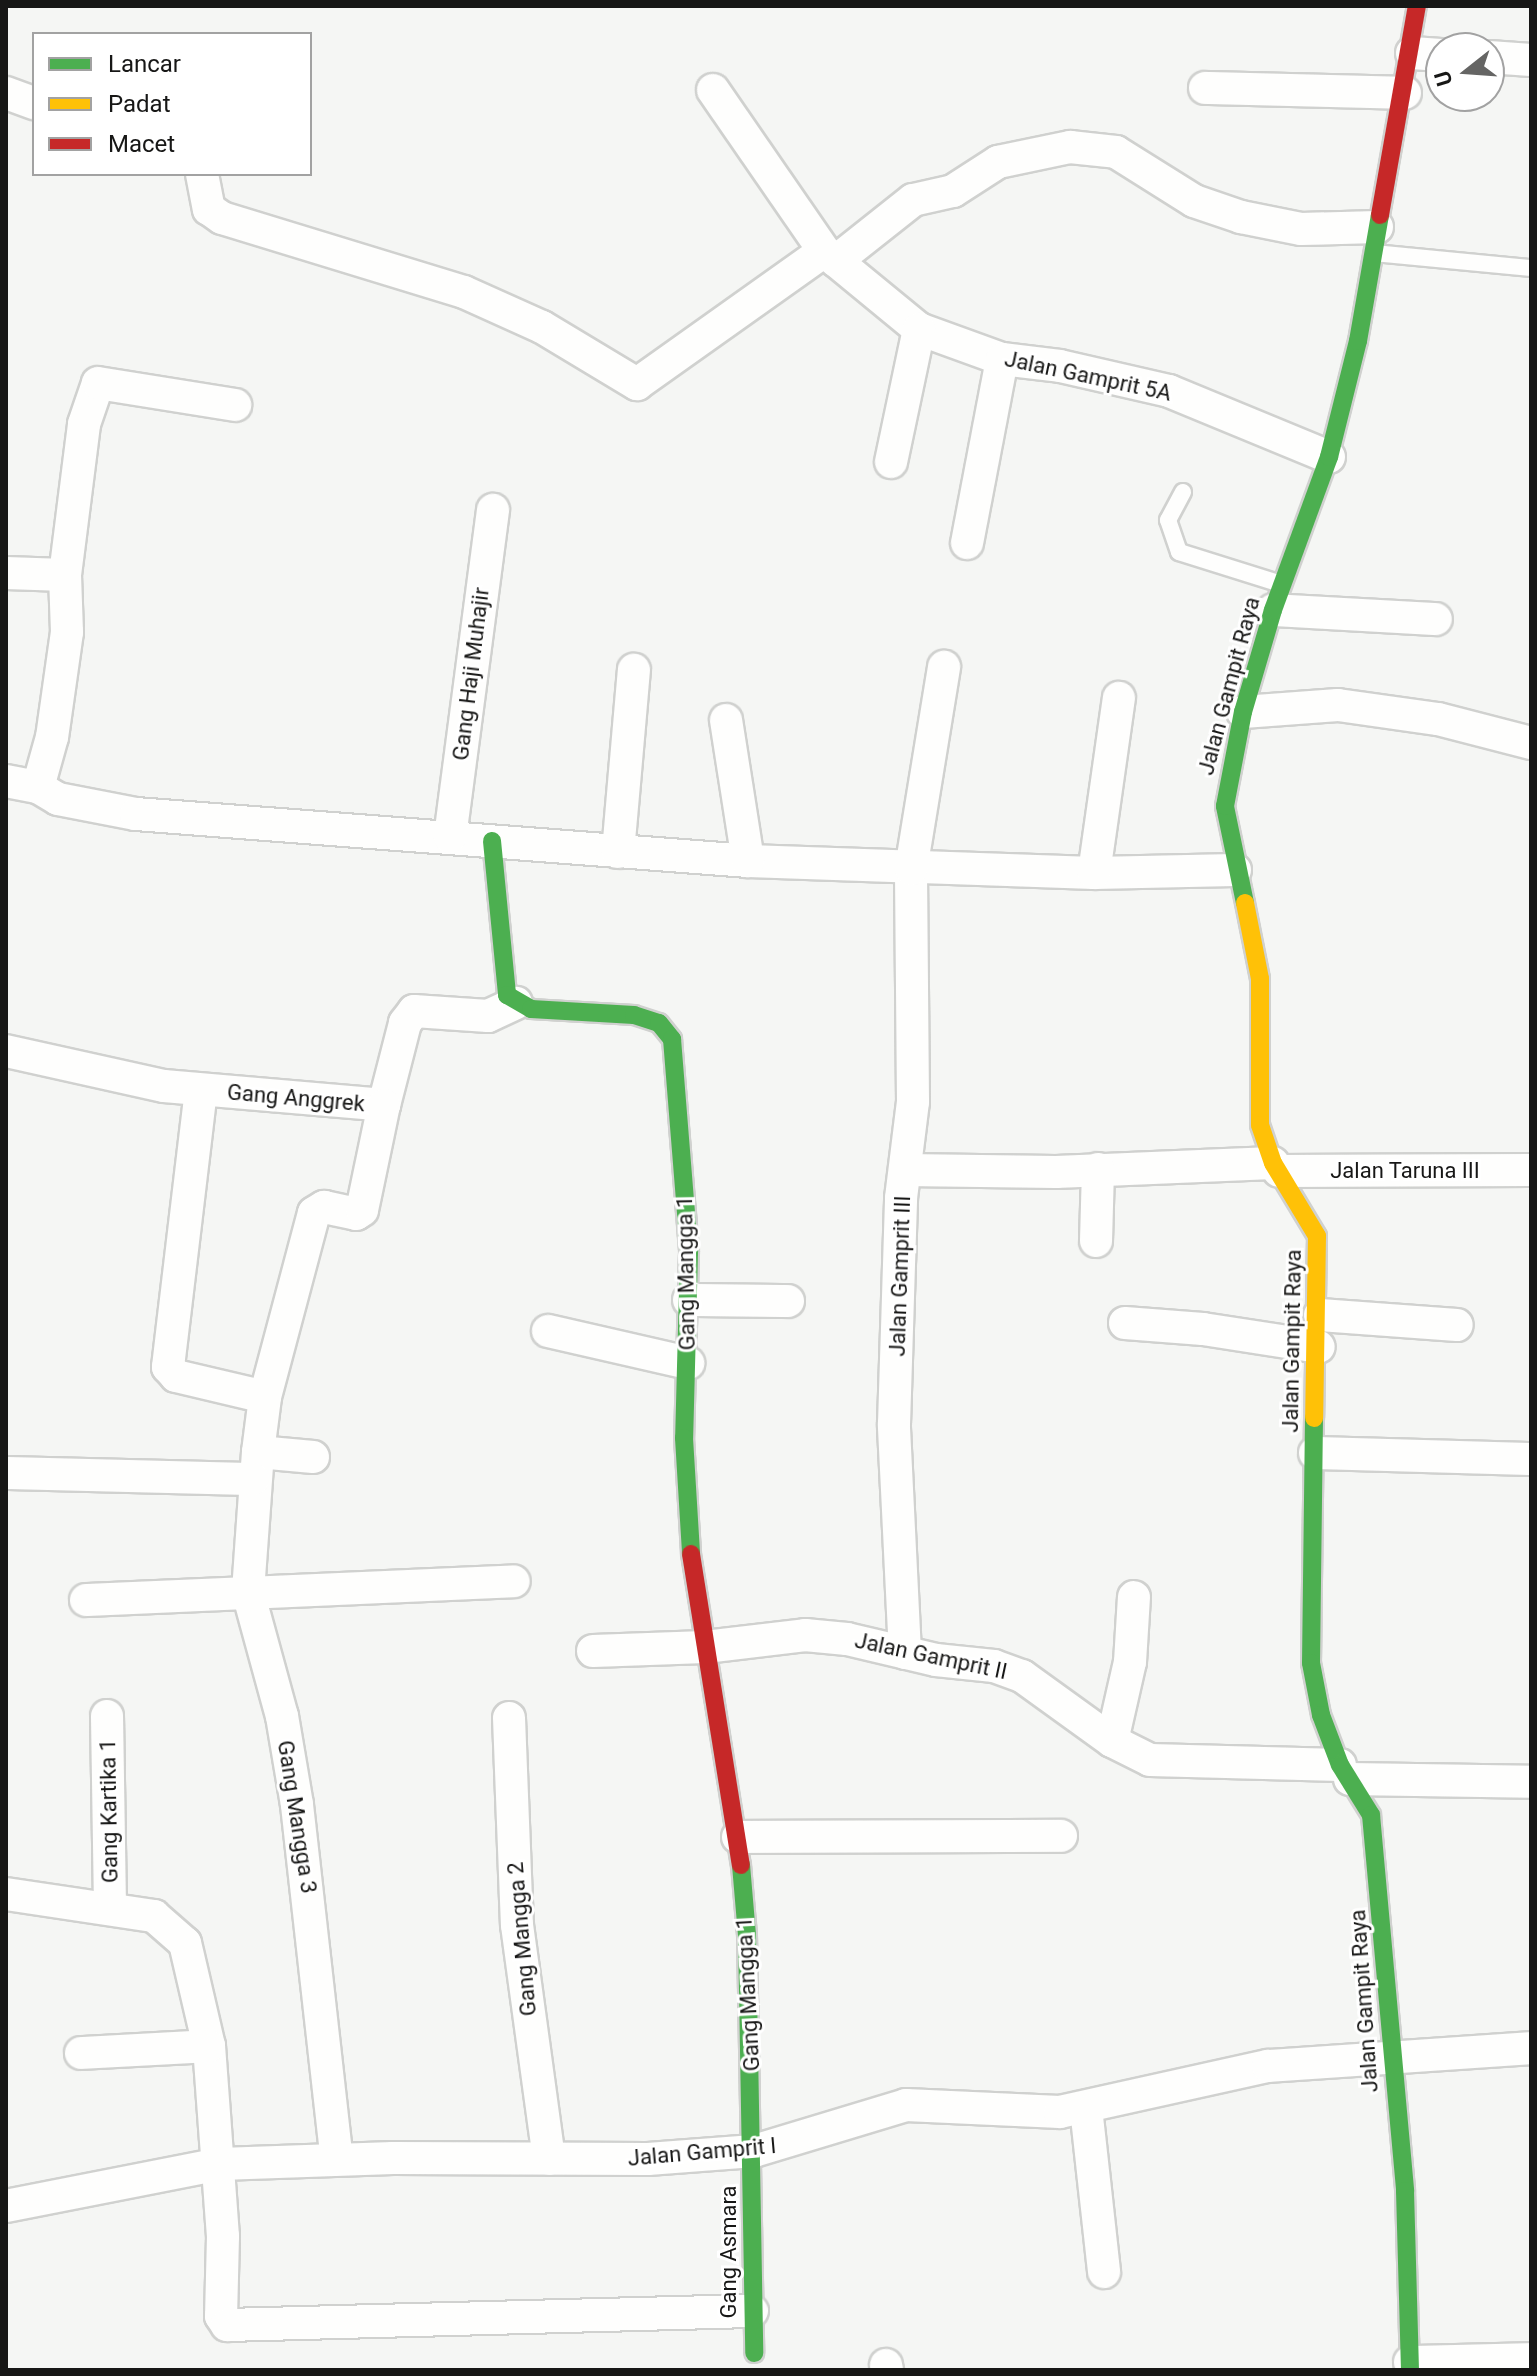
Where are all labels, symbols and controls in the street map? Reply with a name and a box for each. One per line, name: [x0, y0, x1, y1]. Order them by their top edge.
legend: [32, 32, 312, 176]
north arrow: [1425, 32, 1505, 112]
text: Lancar: [108, 50, 181, 78]
text: U: [1429, 68, 1458, 89]
text: Padat: [108, 90, 171, 118]
text: Macet: [108, 130, 175, 158]
street label: Jalan Gamprit 5A: [1002, 345, 1174, 407]
street label: Gang Haji Muhajir: [447, 586, 495, 762]
street label: Jalan Gampit Raya: [1193, 594, 1265, 778]
street label: Gang Anggrek: [226, 1079, 366, 1117]
street label: Jalan Taruna III: [1330, 1158, 1480, 1184]
street label: Gang Mangga 1: [671, 1195, 701, 1351]
street label: Jalan Gamprit III: [884, 1195, 916, 1357]
street label: Jalan Gampit Raya: [1277, 1249, 1307, 1433]
street label: Jalan Gamprit II: [852, 1627, 1010, 1685]
street label: Gang Kartika 1: [95, 1739, 123, 1883]
street label: Gang Mangga 3: [272, 1739, 322, 1895]
street label: Gang Mangga 2: [502, 1861, 542, 2017]
street label: Jalan Gampit Raya: [1344, 1909, 1384, 2093]
street label: Gang Mangga 1: [731, 1916, 765, 2072]
street label: Jalan Gamprit I: [627, 2132, 777, 2172]
street label: Gang Asmara: [716, 2186, 742, 2318]

